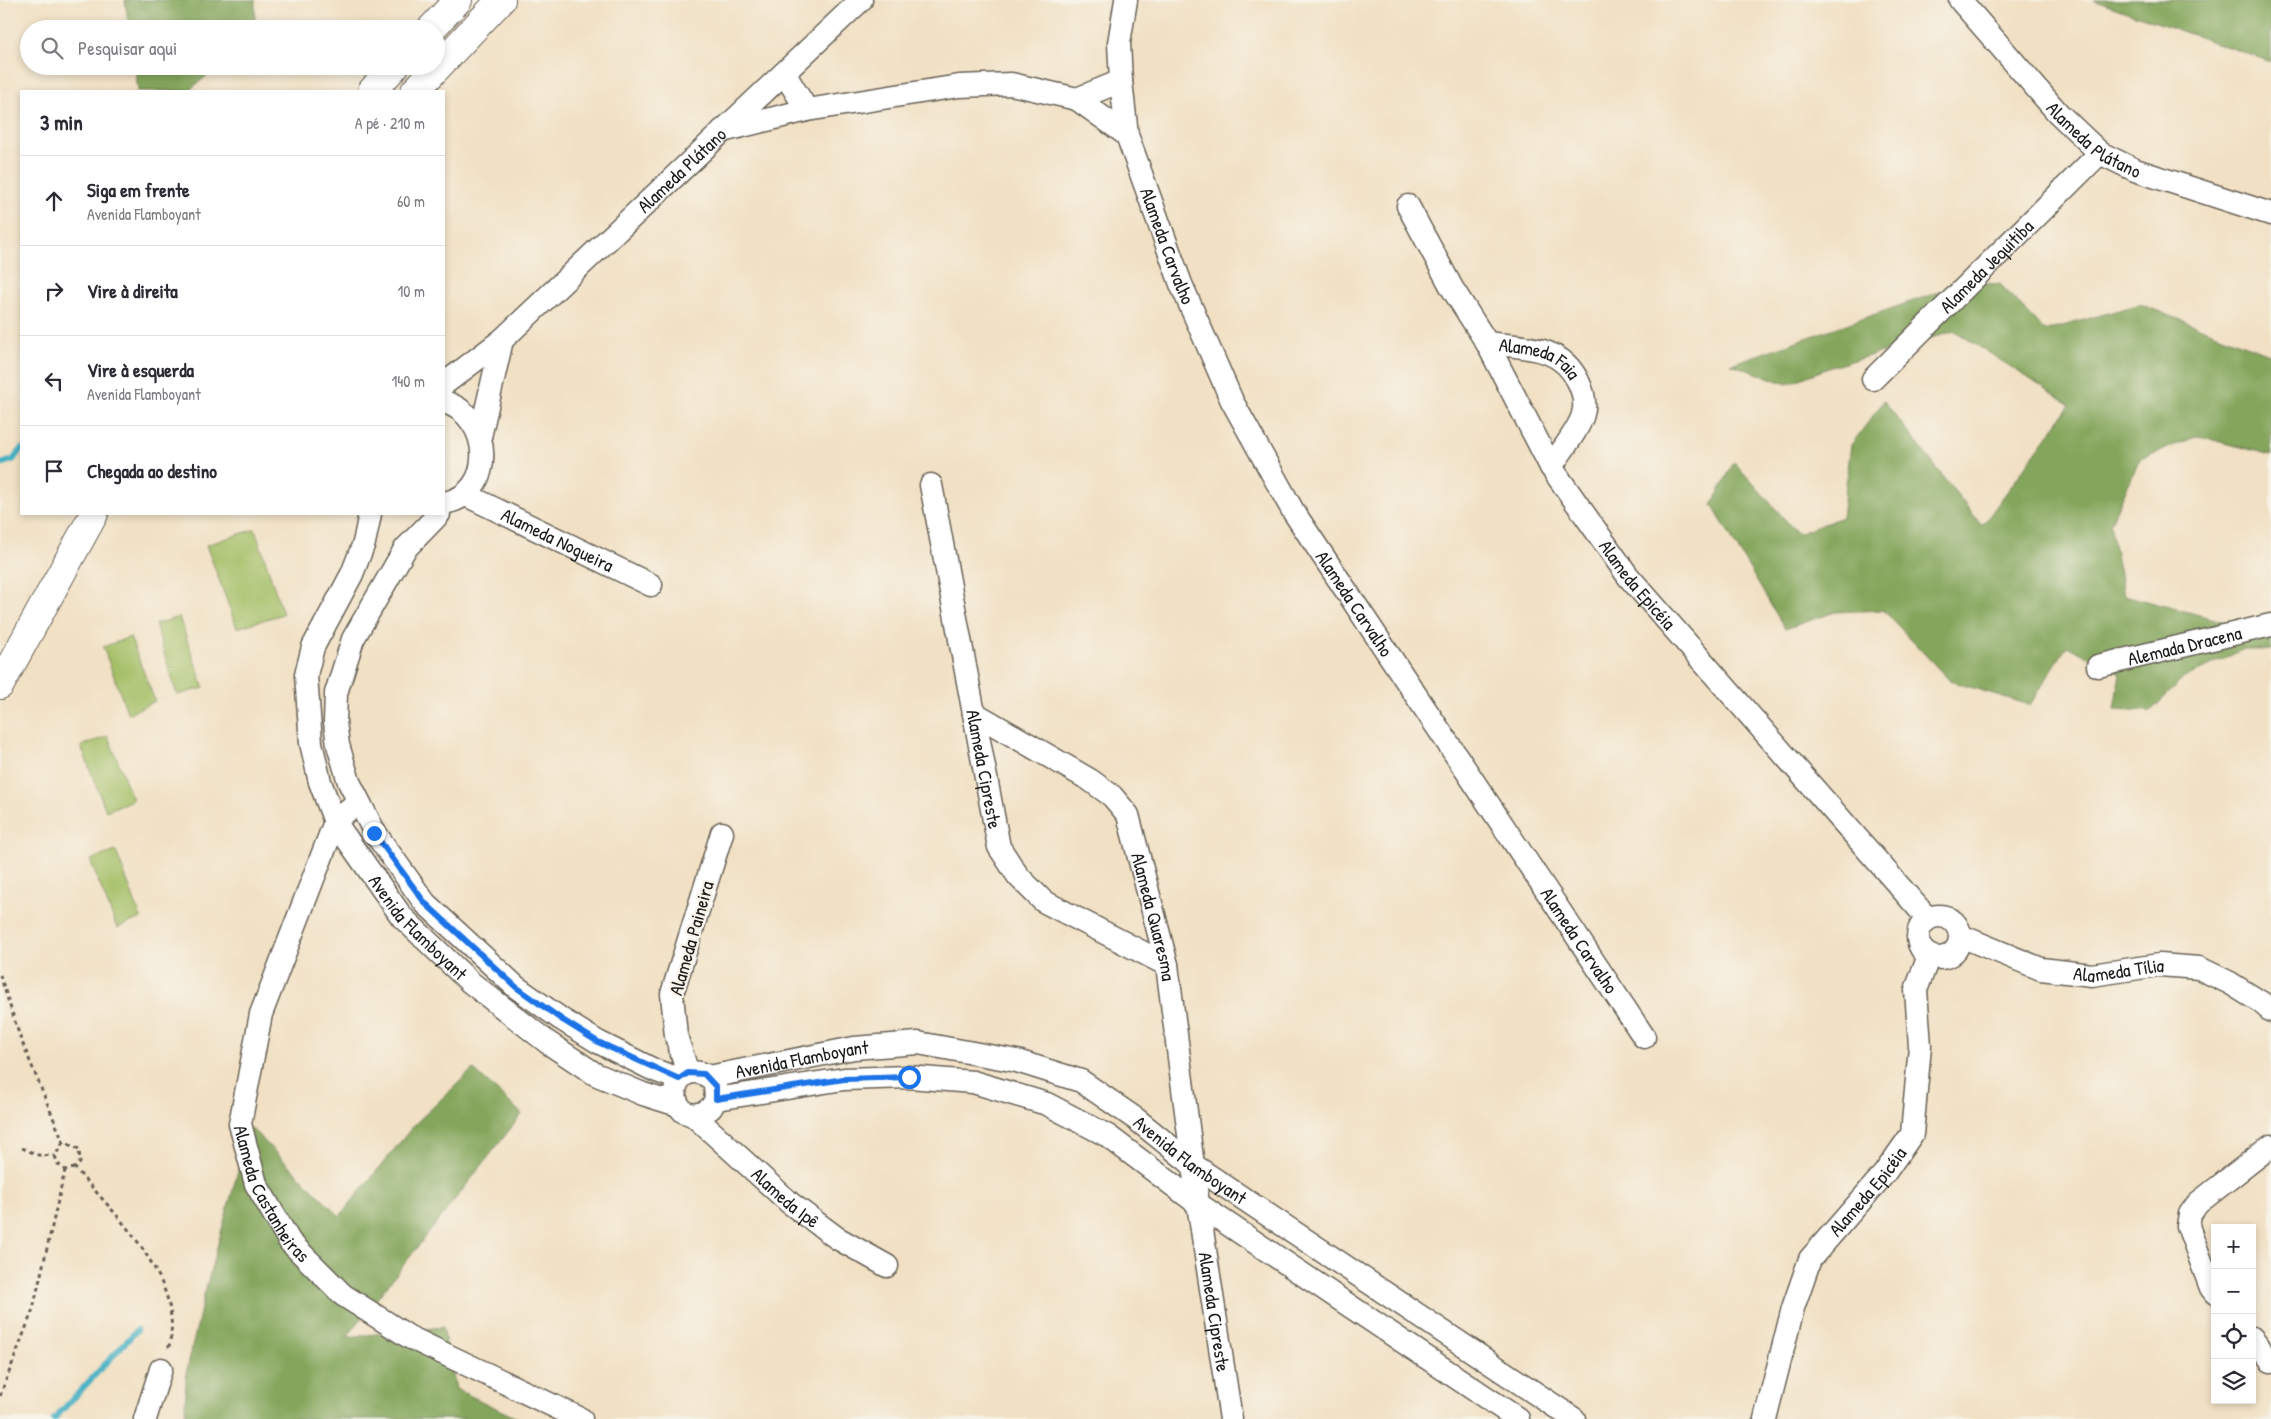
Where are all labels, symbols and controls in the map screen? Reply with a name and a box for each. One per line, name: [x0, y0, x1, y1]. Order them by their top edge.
search box: [20, 20, 445, 75]
icon: search: [38, 34, 66, 62]
text: Pesquisar aqui: [78, 35, 177, 61]
street label: Alameda Plátano: [2041, 96, 2144, 184]
text: 3 min: [40, 108, 83, 137]
text: A pé · 210 m: [355, 112, 425, 134]
street label: Alameda Plátano: [631, 121, 732, 218]
text: Siga em frente: [87, 177, 190, 203]
street label: Alameda Carvalho: [1134, 184, 1201, 309]
icon: ahead: [40, 187, 68, 215]
text: 60 m: [397, 190, 425, 212]
text: Avenida Flamboyant: [87, 203, 201, 225]
street label: Alameda Jequitiba: [1934, 213, 2039, 319]
icon: right: [40, 277, 68, 305]
text: Vire à direita: [87, 278, 178, 304]
text: 10 m: [397, 280, 425, 302]
street label: Alameda Faia: [1498, 331, 1587, 385]
text: Vire à esquerda: [87, 357, 194, 383]
icon: left: [40, 367, 68, 395]
text: 140 m: [391, 370, 425, 392]
text: Avenida Flamboyant: [87, 383, 201, 405]
icon: arrive: [40, 457, 68, 485]
text: Chegada ao destino: [87, 458, 217, 484]
street label: Alameda Nogueira: [497, 501, 619, 578]
street label: Alameda Epicéia: [1593, 534, 1682, 636]
street label: Alameda Carvalho: [1310, 545, 1400, 662]
street label: Alemada Dracena: [2125, 619, 2245, 672]
street label: Alameda Cipreste: [960, 707, 1008, 831]
route end: [363, 822, 386, 845]
street label: Alameda Quaresma: [1125, 850, 1182, 983]
street label: Avenida Flamboyant: [363, 869, 473, 986]
street label: Alameda Paineira: [662, 877, 720, 998]
street label: Alameda Carvalho: [1535, 882, 1624, 999]
street label: Alameda Tília: [2072, 952, 2166, 988]
street label: Avenida Flamboyant: [733, 1034, 870, 1084]
route start: [898, 1066, 921, 1089]
street label: Avenida Flamboyant: [1128, 1109, 1253, 1211]
street label: Alameda Castanheiras: [228, 1122, 316, 1268]
street label: Alameda Epicéia: [1823, 1141, 1912, 1242]
street label: Alameda Ipê: [746, 1161, 825, 1234]
map controls: [2211, 1224, 2256, 1404]
button: +: [2211, 1224, 2256, 1269]
street label: Alameda Cipreste: [1193, 1250, 1237, 1374]
button: −: [2211, 1269, 2256, 1314]
button: locate: [2211, 1314, 2256, 1359]
button: layers: [2211, 1359, 2256, 1404]

